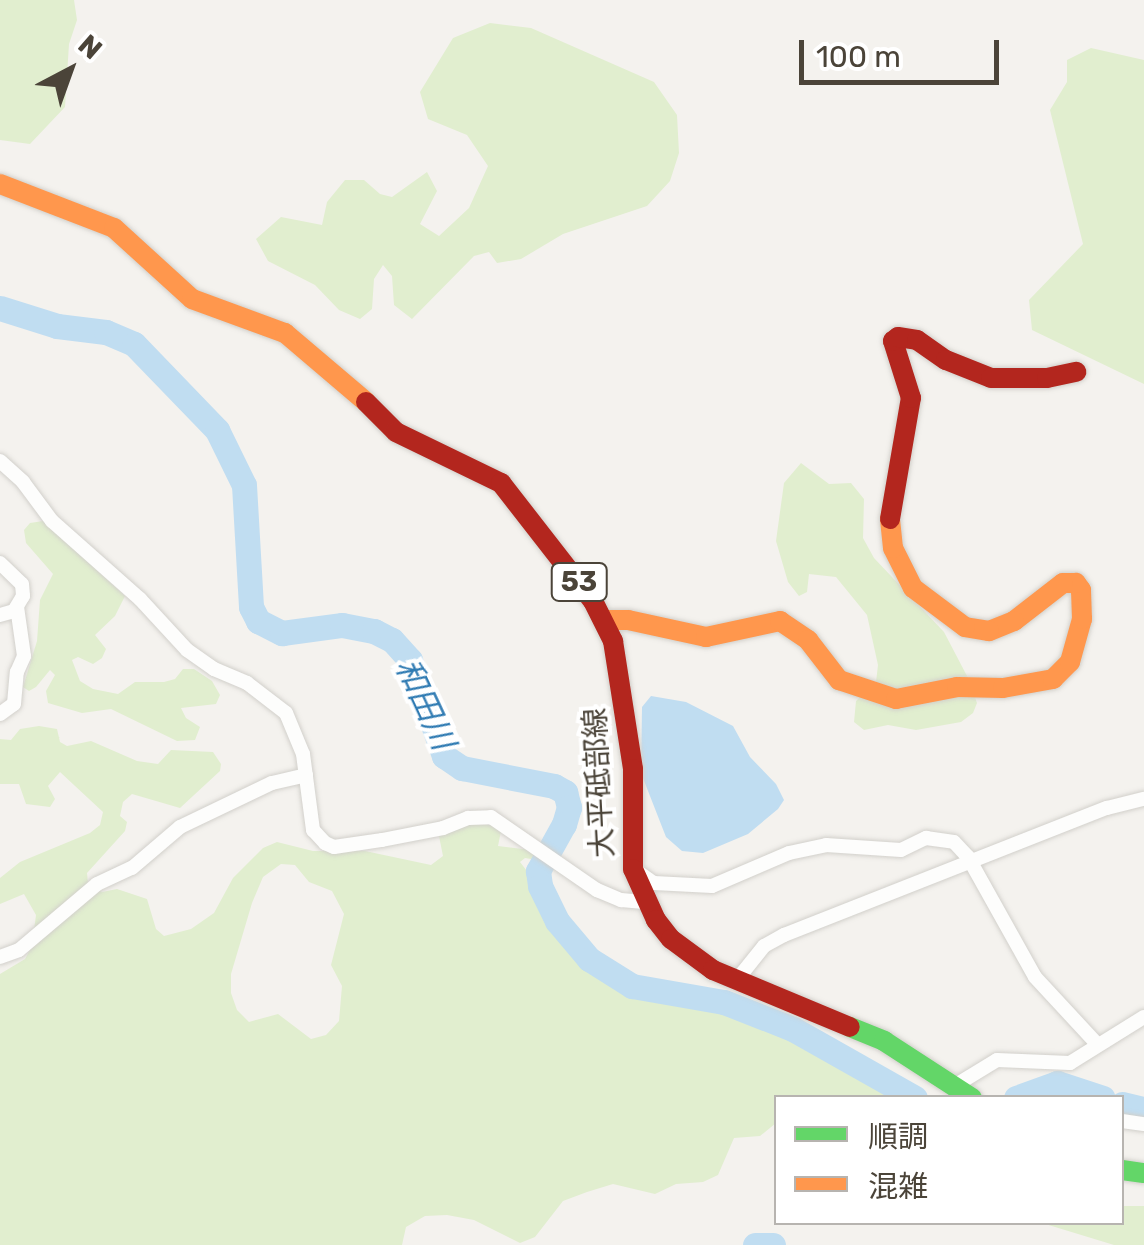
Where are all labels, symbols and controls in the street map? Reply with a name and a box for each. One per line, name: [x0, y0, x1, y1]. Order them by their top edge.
north arrow: [20, 20, 120, 120]
scale bar: [804, 20, 1004, 82]
text: N: [72, 28, 108, 66]
text: 100 m: [816, 39, 901, 75]
road number: 53: [549, 559, 609, 605]
water label: 和田川: [387, 652, 463, 756]
street label: 大平砥部線: [577, 707, 621, 859]
legend: [774, 1095, 1124, 1225]
text: 順調: [868, 1119, 928, 1155]
text: 混雑: [868, 1169, 928, 1205]

